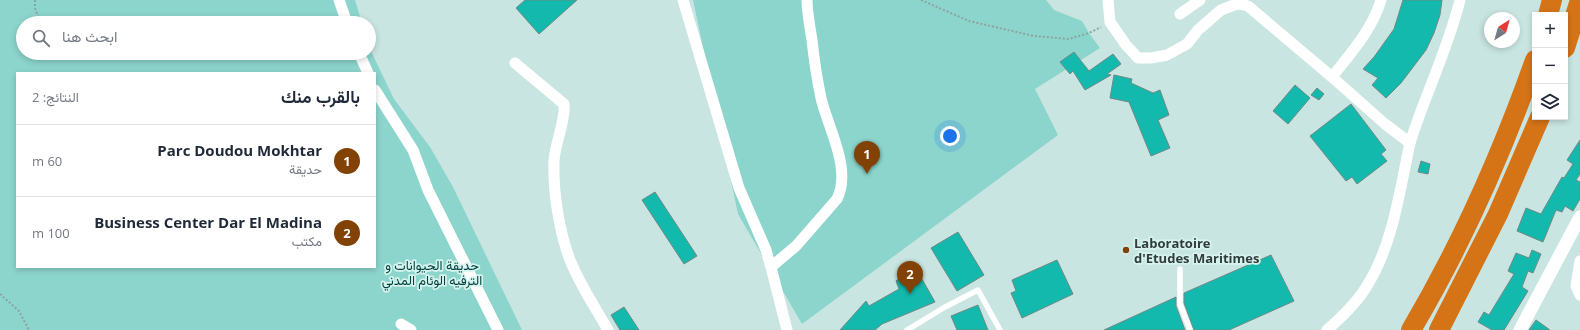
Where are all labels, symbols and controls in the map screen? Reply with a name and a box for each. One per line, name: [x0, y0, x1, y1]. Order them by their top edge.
north arrow: [1484, 12, 1520, 48]
map controls: [1532, 12, 1568, 120]
button: +: [1532, 12, 1568, 48]
search box: [16, 16, 376, 60]
text: ابحث هنا: [62, 26, 117, 46]
icon: search: [30, 27, 52, 49]
button: −: [1532, 48, 1568, 84]
button: layers: [1532, 84, 1568, 120]
text: بالقرب منك: [281, 85, 360, 108]
text: النتائج: 2: [32, 88, 79, 106]
your location: [940, 126, 960, 146]
text: Parc Doudou Mokhtar: [157, 140, 322, 160]
pin: 1: [854, 141, 880, 174]
text: 60 m: [32, 152, 62, 170]
text: 1: [343, 152, 351, 170]
text: حديقة: [289, 160, 322, 178]
text: Business Center Dar El Madina: [94, 212, 322, 232]
text: 100 m: [32, 224, 70, 242]
text: 2: [343, 224, 351, 242]
text: مكتب: [292, 232, 322, 250]
place label: Laboratoire d'Etudes Maritimes: [1134, 234, 1259, 267]
marker: Laboratoire d'Etudes Maritimes: [1121, 245, 1131, 255]
park label: حديقة الحيوانات و الترفيه الوئام المدني: [382, 256, 482, 291]
pin: 2: [897, 261, 923, 294]

